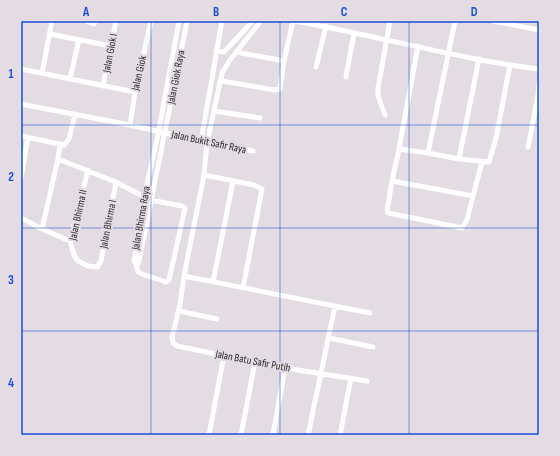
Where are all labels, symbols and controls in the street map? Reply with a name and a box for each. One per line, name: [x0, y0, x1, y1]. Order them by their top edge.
text: A: [82, 4, 90, 20]
text: B: [213, 4, 219, 20]
text: C: [341, 4, 348, 20]
text: D: [471, 4, 478, 20]
street label: Jalan Giok I: [100, 32, 120, 75]
street label: Jalan Giok Raya: [164, 49, 188, 106]
street label: Jalan Giok: [128, 53, 150, 93]
text: 1: [8, 66, 14, 82]
street label: Jalan Bukit Safir Raya: [169, 128, 248, 156]
text: 2: [8, 169, 14, 185]
street label: Jalan Bhirma Raya: [129, 185, 153, 252]
street label: Jalan Bhirma II: [66, 188, 90, 243]
street label: Jalan Bhirma I: [97, 199, 119, 250]
text: 3: [8, 272, 14, 288]
street label: Jalan Batu Safir Putih: [213, 347, 292, 375]
text: 4: [8, 375, 14, 391]

